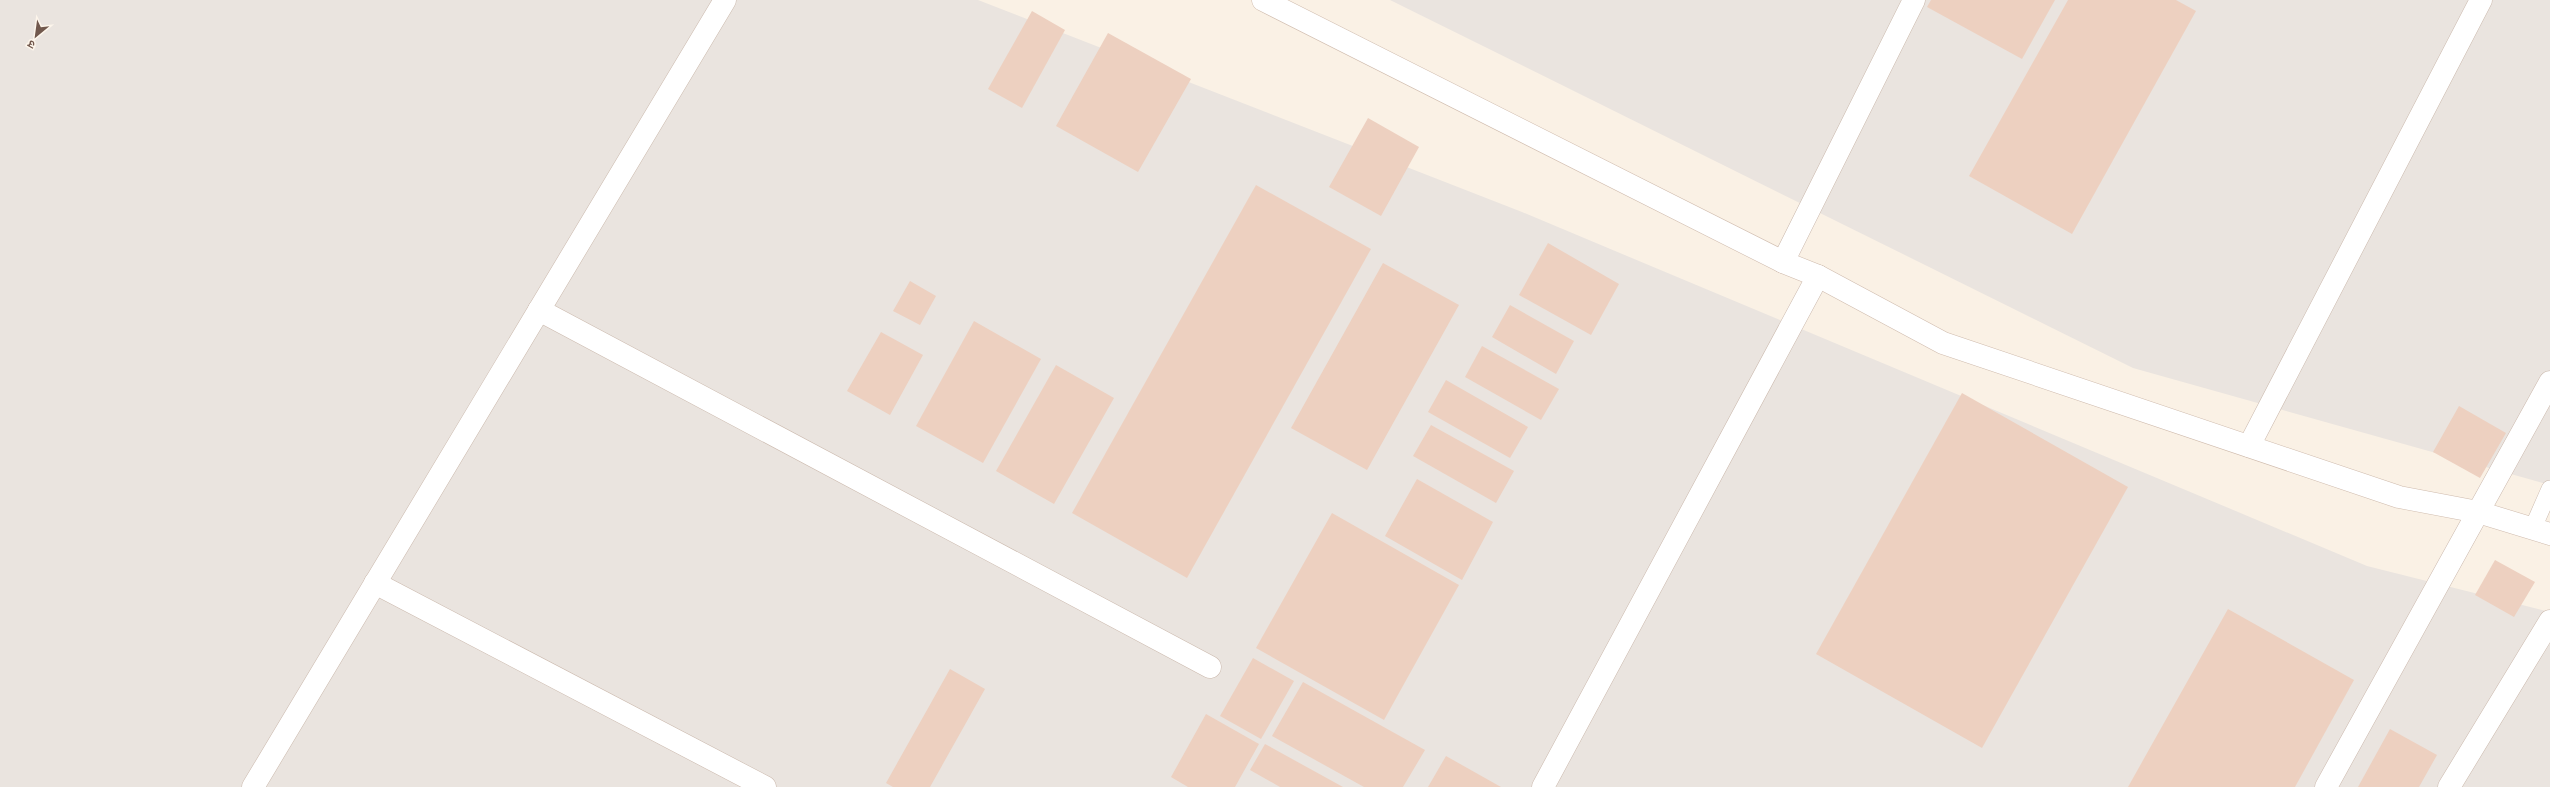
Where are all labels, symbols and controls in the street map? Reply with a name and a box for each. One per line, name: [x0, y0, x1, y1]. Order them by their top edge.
north arrow: [16, 16, 56, 56]
text: उ: [25, 37, 37, 52]

